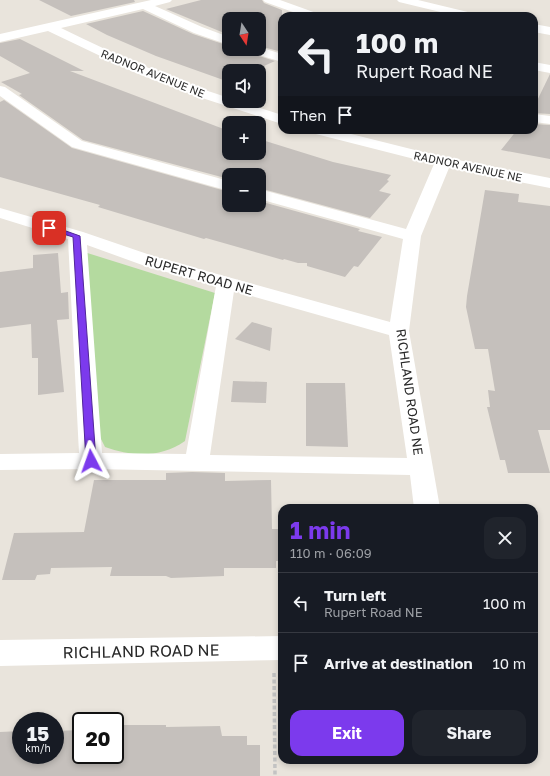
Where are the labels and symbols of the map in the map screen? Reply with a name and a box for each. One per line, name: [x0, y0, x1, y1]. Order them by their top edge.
north arrow: [222, 12, 266, 56]
street label: RADNOR AVENUE NE: [99, 46, 207, 100]
street label: RADNOR AVENUE NE: [413, 148, 524, 184]
pin: [32, 211, 66, 245]
street label: RUPERT ROAD NE: [143, 252, 255, 298]
street label: RICHLAND ROAD NE: [393, 328, 427, 456]
position arrow: [70, 440, 112, 482]
street label: RICHLAND ROAD NE: [62, 640, 220, 662]
speed limit sign: 20: [72, 712, 124, 764]

